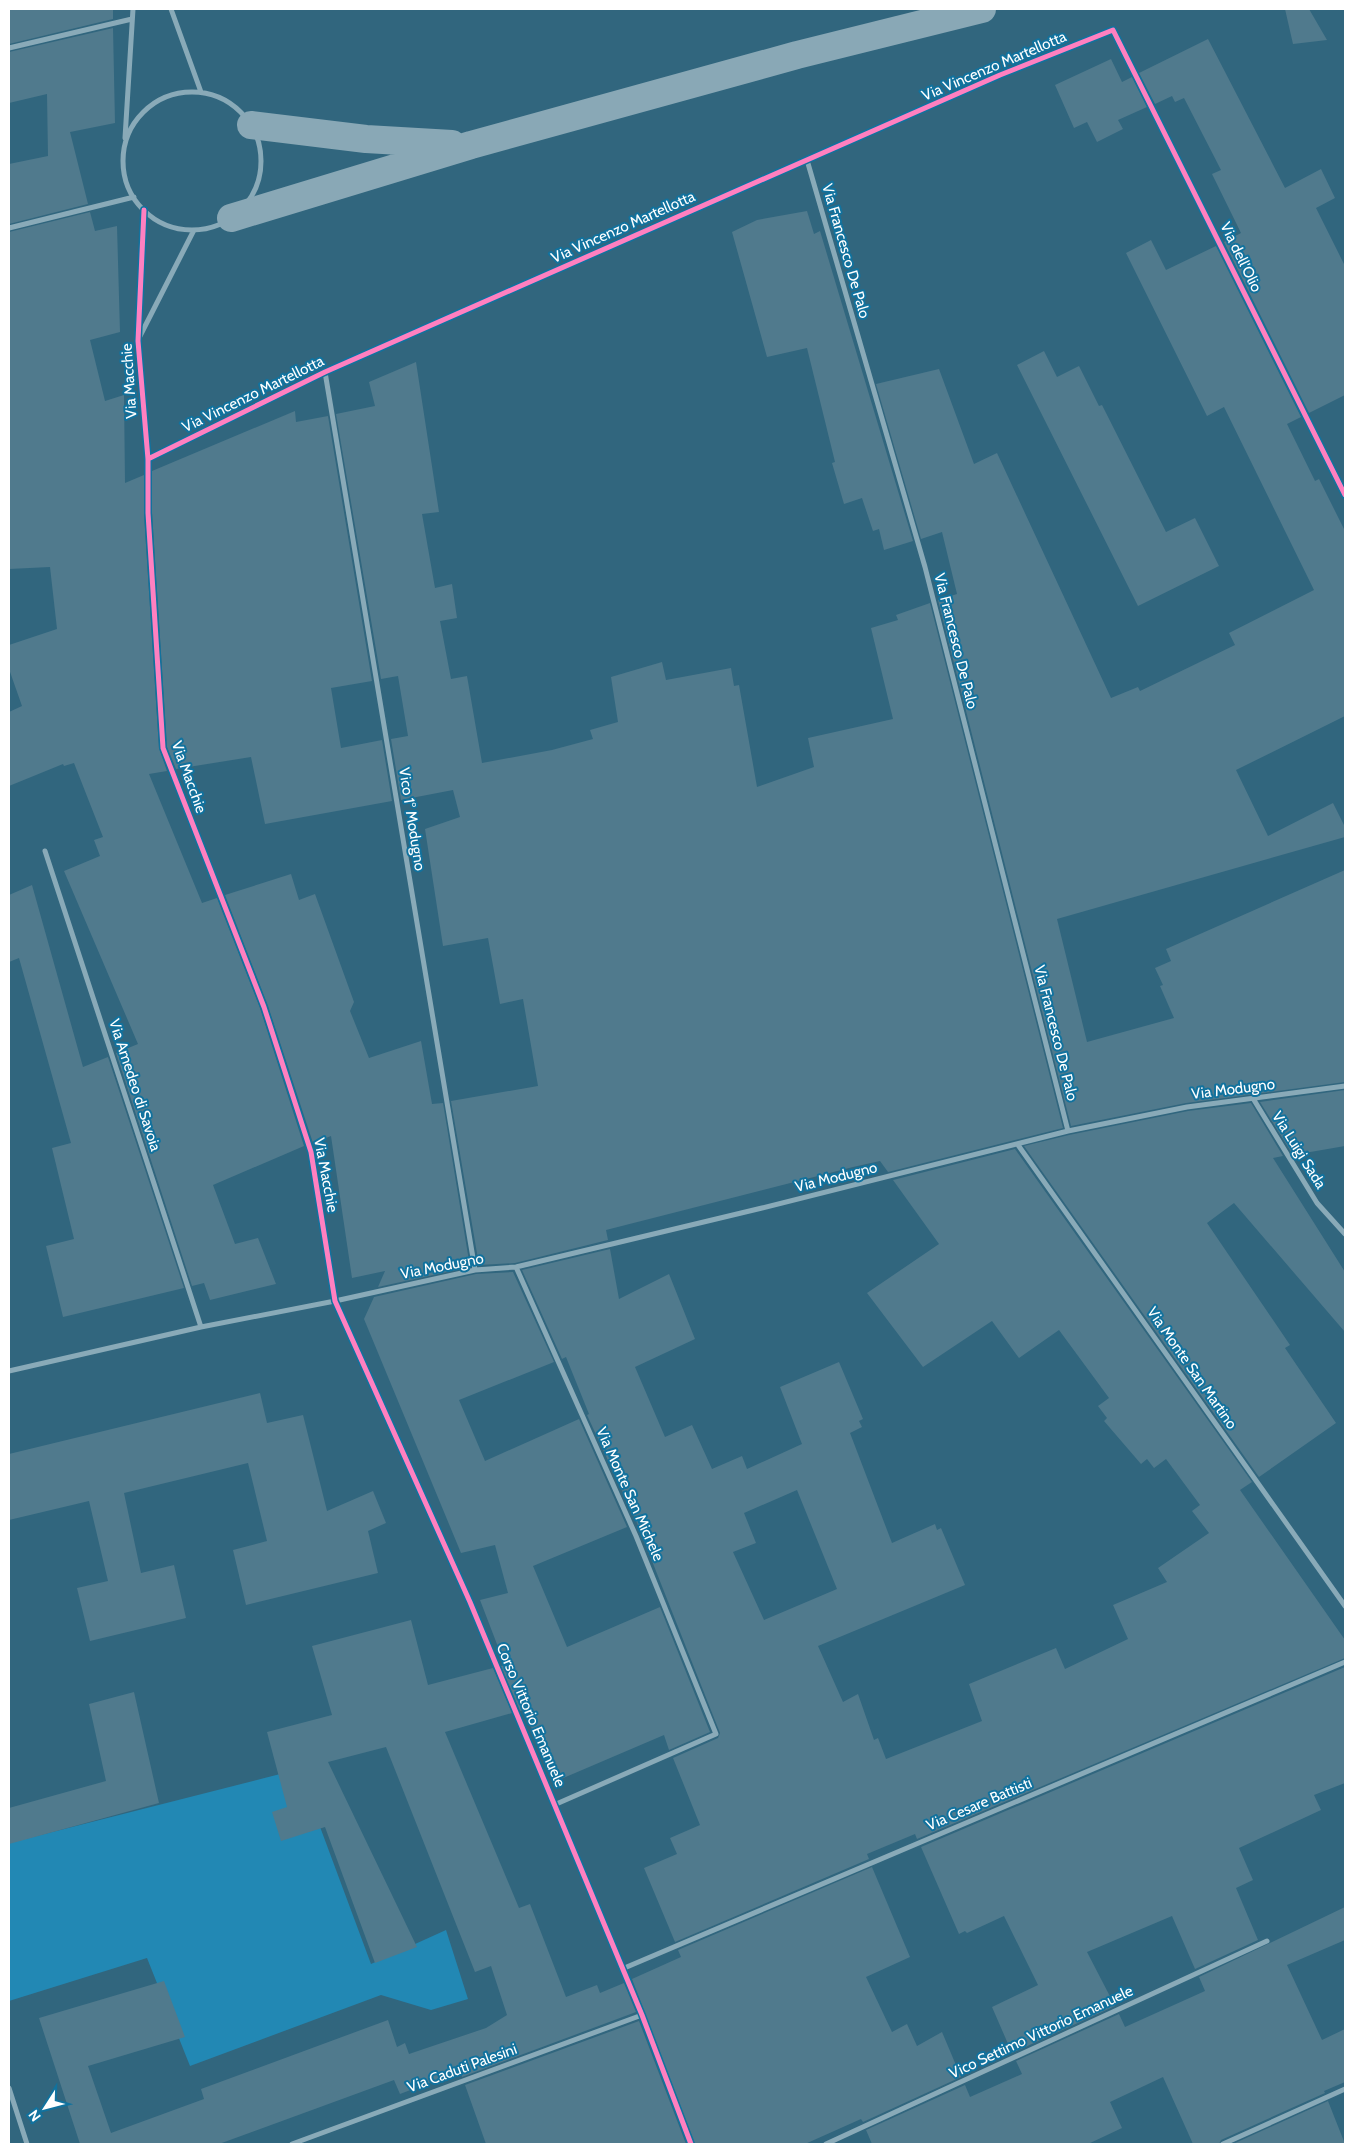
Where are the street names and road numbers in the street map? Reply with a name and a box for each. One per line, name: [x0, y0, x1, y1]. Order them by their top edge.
street label: Via Vincenzo Martellotta: [919, 27, 1070, 105]
street label: Via Francesco De Palo: [818, 182, 874, 320]
street label: Via Vincenzo Martellotta: [548, 187, 698, 267]
street label: Via dell'Olio: [1216, 219, 1266, 295]
street label: Via Macchie: [117, 342, 141, 419]
street label: Via Vincenzo Martellotta: [179, 352, 327, 436]
street label: Via Francesco De Palo: [930, 571, 982, 711]
street label: Via Macchie: [168, 739, 210, 816]
street label: Vico 1° Modugno: [395, 766, 429, 872]
street label: Via Francesco De Palo: [1030, 963, 1082, 1103]
street label: Via Amedeo di Savoia: [105, 1017, 165, 1154]
street label: Via Modugno: [1190, 1075, 1276, 1103]
street label: Via Luigi Sada: [1268, 1108, 1330, 1193]
street label: Via Macchie: [310, 1136, 342, 1214]
street label: Via Modugno: [793, 1158, 879, 1196]
street label: Via Modugno: [399, 1249, 485, 1283]
street label: Via Monte San Martino: [1143, 1304, 1241, 1432]
street label: Via Monte San Michele: [592, 1424, 668, 1564]
street label: Corso Vittorio Emanuele: [493, 1640, 570, 1790]
street label: Via Cesare Battisti: [923, 1774, 1035, 1834]
street label: Vico Settimo Vittorio Emanuele: [946, 1981, 1136, 2082]
street label: Via Caduti Palesini: [405, 2040, 519, 2096]

